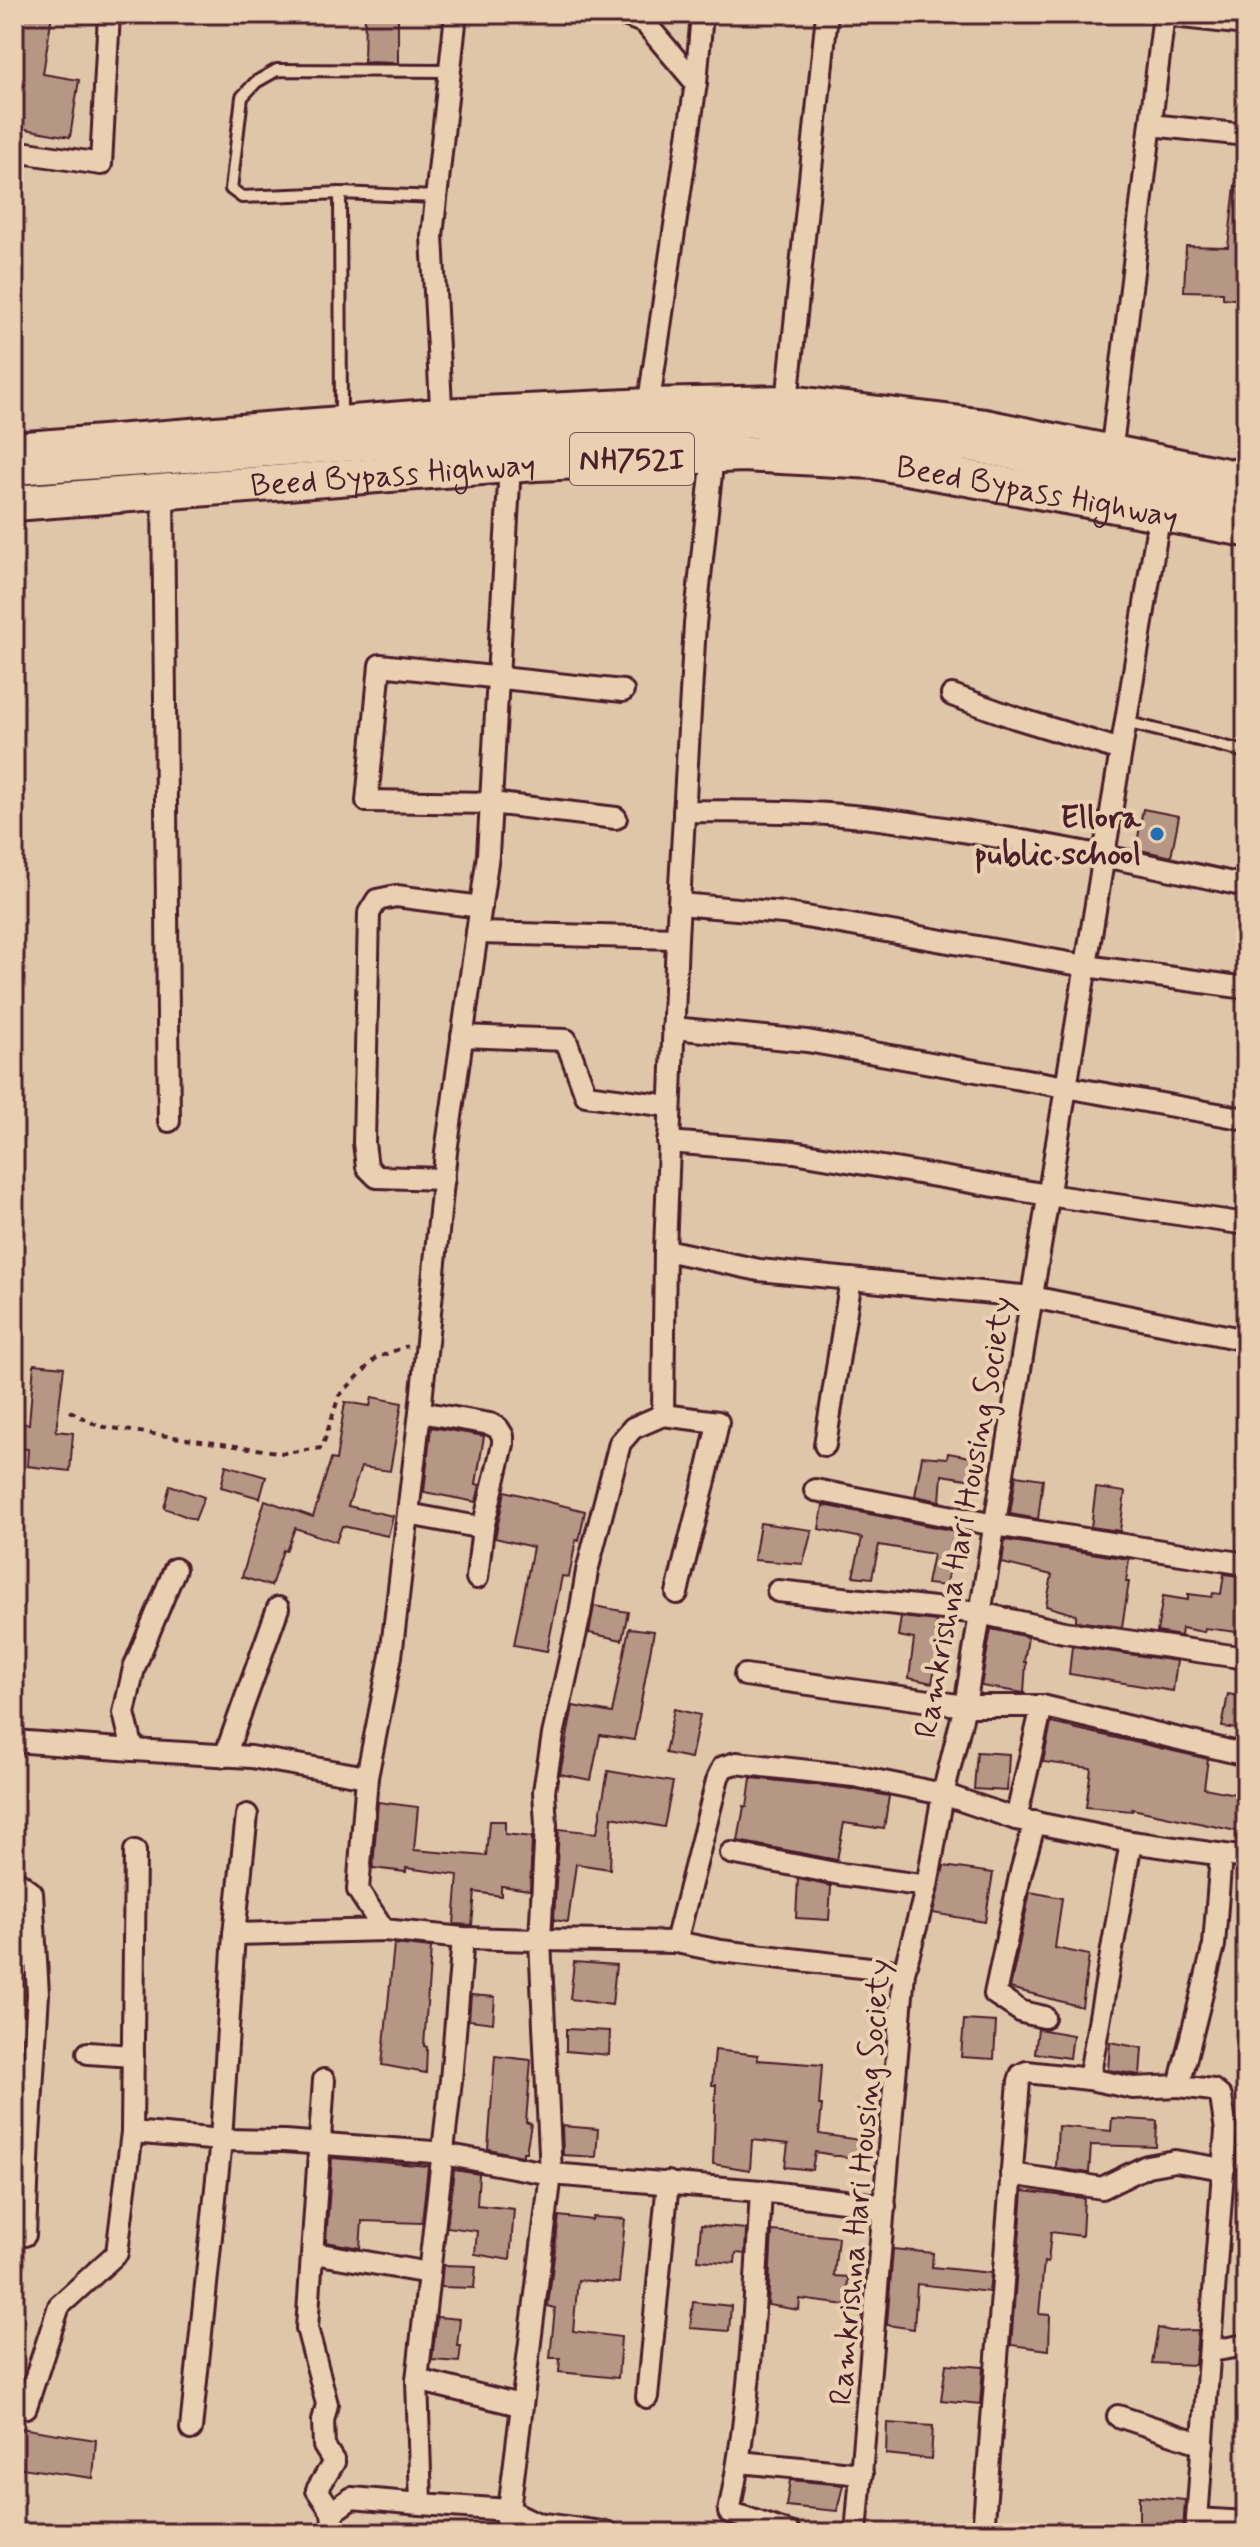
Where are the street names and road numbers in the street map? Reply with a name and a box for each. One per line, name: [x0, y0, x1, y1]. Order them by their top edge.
road number: NH752I: [570, 433, 694, 485]
street label: Beed Bypass Highway: [249, 444, 537, 508]
street label: Beed Bypass Highway: [893, 446, 1181, 539]
street label: Ramkrishna Hari Housing Society: [905, 1293, 1025, 1742]
street label: Ramkrishna Hari Housing Society: [821, 1957, 901, 2407]

